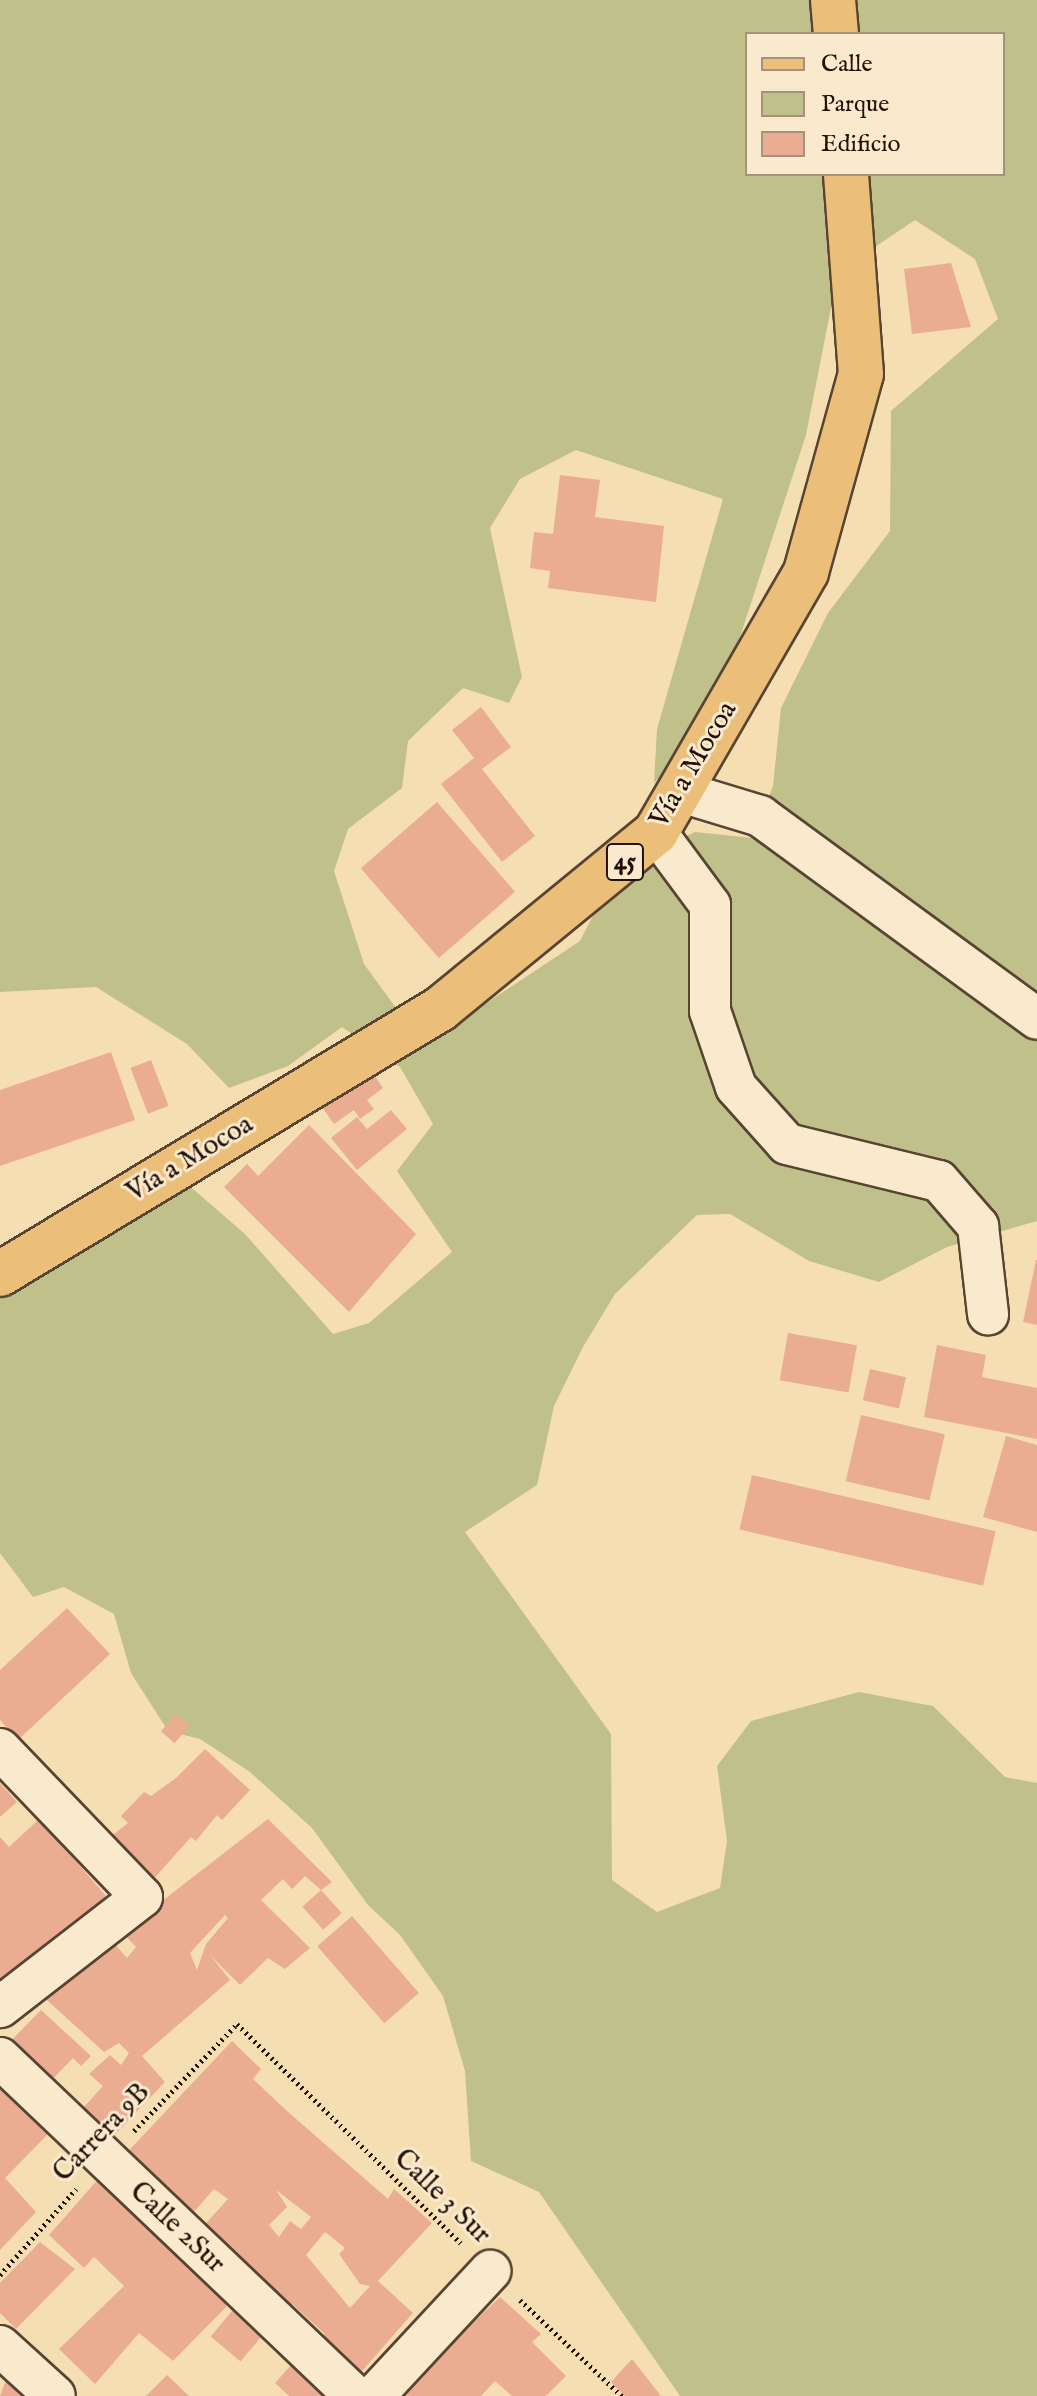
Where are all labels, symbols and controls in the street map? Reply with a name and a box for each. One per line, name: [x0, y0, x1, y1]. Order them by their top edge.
legend: [745, 32, 1005, 176]
text: Calle: [821, 49, 873, 80]
text: Parque: [821, 89, 889, 120]
text: Edificio: [821, 129, 900, 160]
street label: Vía a Mocoa: [643, 696, 745, 834]
road number: 45: [605, 840, 645, 884]
street label: Vía a Mocoa: [121, 1108, 259, 1210]
street label: Carrera 9B: [47, 2076, 157, 2190]
street label: Calle 3 Sur: [386, 2143, 498, 2251]
street label: Calle 2Sur: [122, 2175, 232, 2281]

